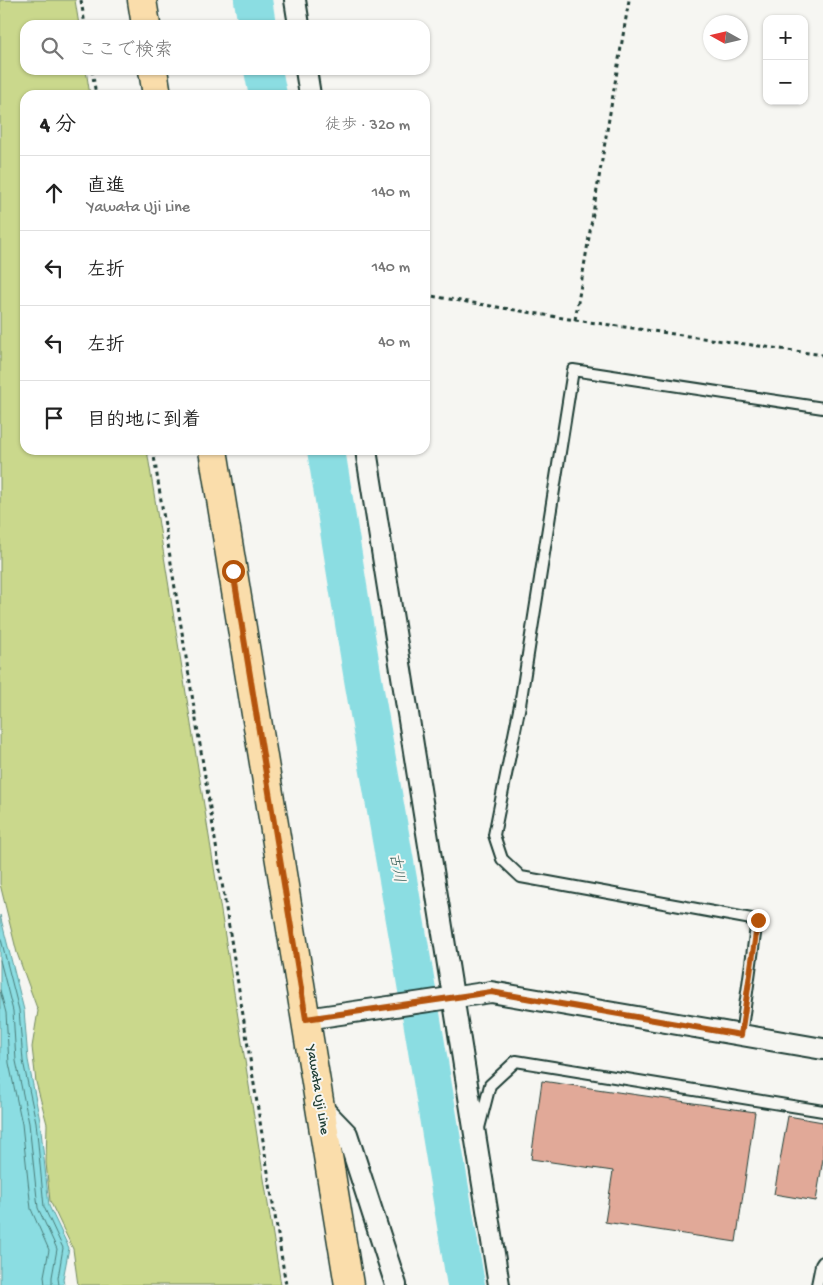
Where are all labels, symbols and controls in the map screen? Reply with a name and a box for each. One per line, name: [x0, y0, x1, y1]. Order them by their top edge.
north arrow: [703, 15, 748, 60]
map controls: [763, 15, 808, 105]
button: +: [763, 15, 808, 60]
search box: [20, 20, 430, 75]
icon: search: [38, 34, 66, 62]
text: ここで検索: [78, 40, 173, 63]
button: −: [763, 60, 808, 105]
text: 4 分: [40, 114, 76, 139]
text: 徒歩 · 320 m: [325, 117, 410, 136]
text: 直進: [87, 176, 125, 199]
icon: ahead: [40, 179, 68, 207]
text: 140 m: [372, 184, 410, 203]
text: Yawata Uji Line: [87, 199, 190, 218]
icon: left: [40, 254, 68, 282]
text: 140 m: [372, 259, 410, 278]
text: 左折: [87, 260, 125, 283]
icon: left: [40, 329, 68, 357]
text: 40 m: [378, 334, 410, 353]
text: 左折: [87, 335, 125, 358]
icon: arrive: [40, 404, 68, 432]
text: 目的地に到着: [87, 410, 201, 433]
route start: [222, 560, 245, 583]
water label: 古川: [385, 852, 407, 884]
route end: [747, 909, 770, 932]
street label: Yawata Uji Line: [301, 1042, 333, 1137]

